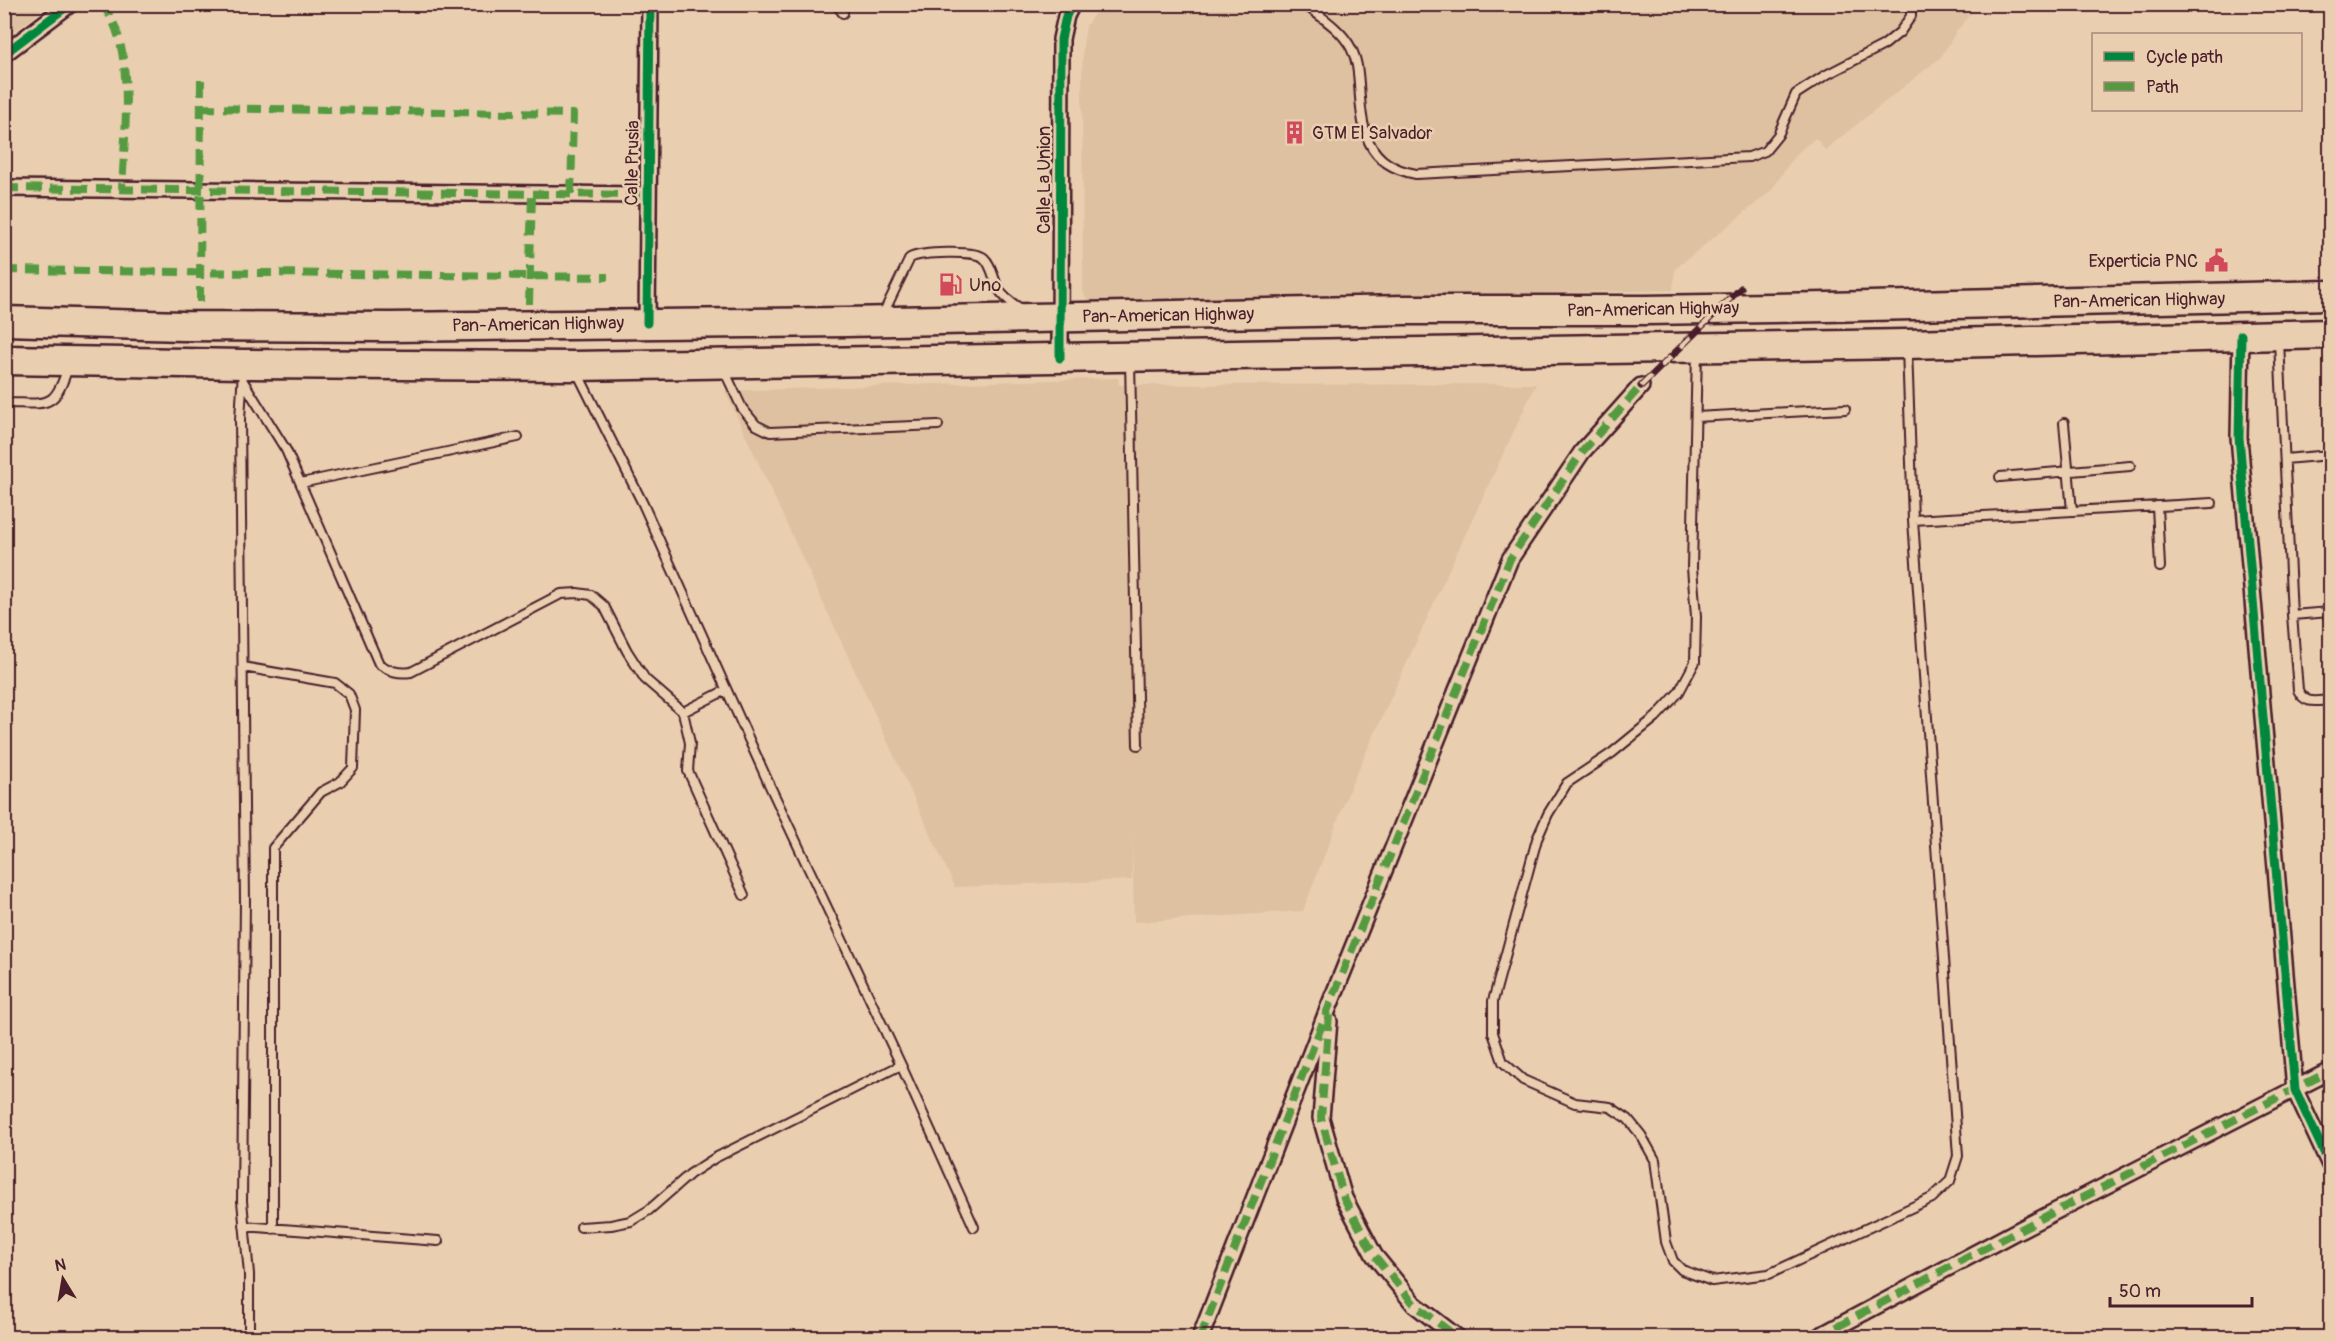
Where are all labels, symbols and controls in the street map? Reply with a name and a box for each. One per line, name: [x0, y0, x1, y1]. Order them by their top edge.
legend: [2092, 33, 2302, 111]
text: Cycle path: [2146, 46, 2223, 69]
text: Path: [2146, 76, 2179, 99]
street label: Calle Prusia: [620, 120, 645, 206]
building icon: GTM El Salvador: [1281, 120, 1307, 146]
place label: GTM El Salvador: [1312, 122, 1433, 145]
street label: Calle La Union: [1033, 126, 1056, 234]
public building icon: Experticia PNC: [2203, 248, 2229, 274]
place label: Experticia PNC: [2088, 250, 2198, 273]
fuel station icon: Uno: [938, 272, 964, 298]
place label: Uno: [969, 274, 1001, 297]
street label: Pan-American Highway: [2053, 287, 2226, 314]
street label: Pan-American Highway: [1567, 296, 1740, 323]
street label: Pan-American Highway: [1082, 302, 1255, 329]
street label: Pan-American Highway: [452, 311, 625, 338]
north arrow: [33, 1249, 93, 1309]
text: N: [53, 1254, 68, 1276]
scale bar: [2110, 1270, 2252, 1308]
text: 50 m: [2119, 1280, 2161, 1303]

